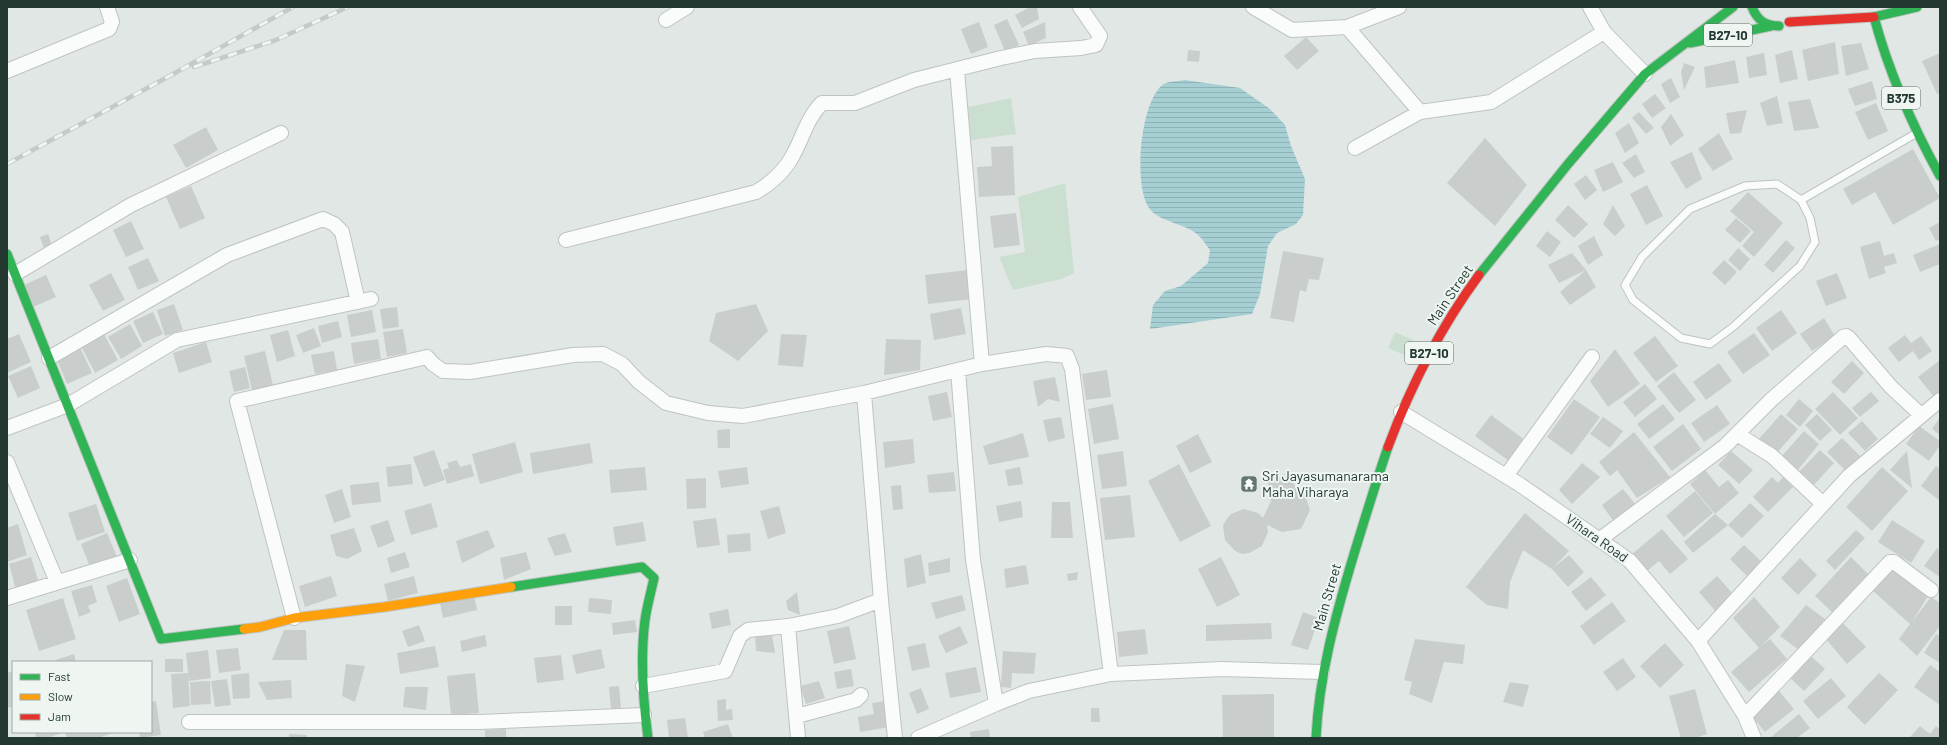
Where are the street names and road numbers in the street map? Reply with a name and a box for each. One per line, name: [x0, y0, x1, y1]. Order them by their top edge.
road number: B27-10: [1704, 24, 1752, 46]
road number: B375: [1882, 87, 1920, 109]
street label: Main Street: [1423, 261, 1476, 328]
road number: B27-10: [1405, 342, 1453, 364]
street label: Vihara Road: [1563, 510, 1632, 565]
street label: Main Street: [1309, 561, 1344, 633]

